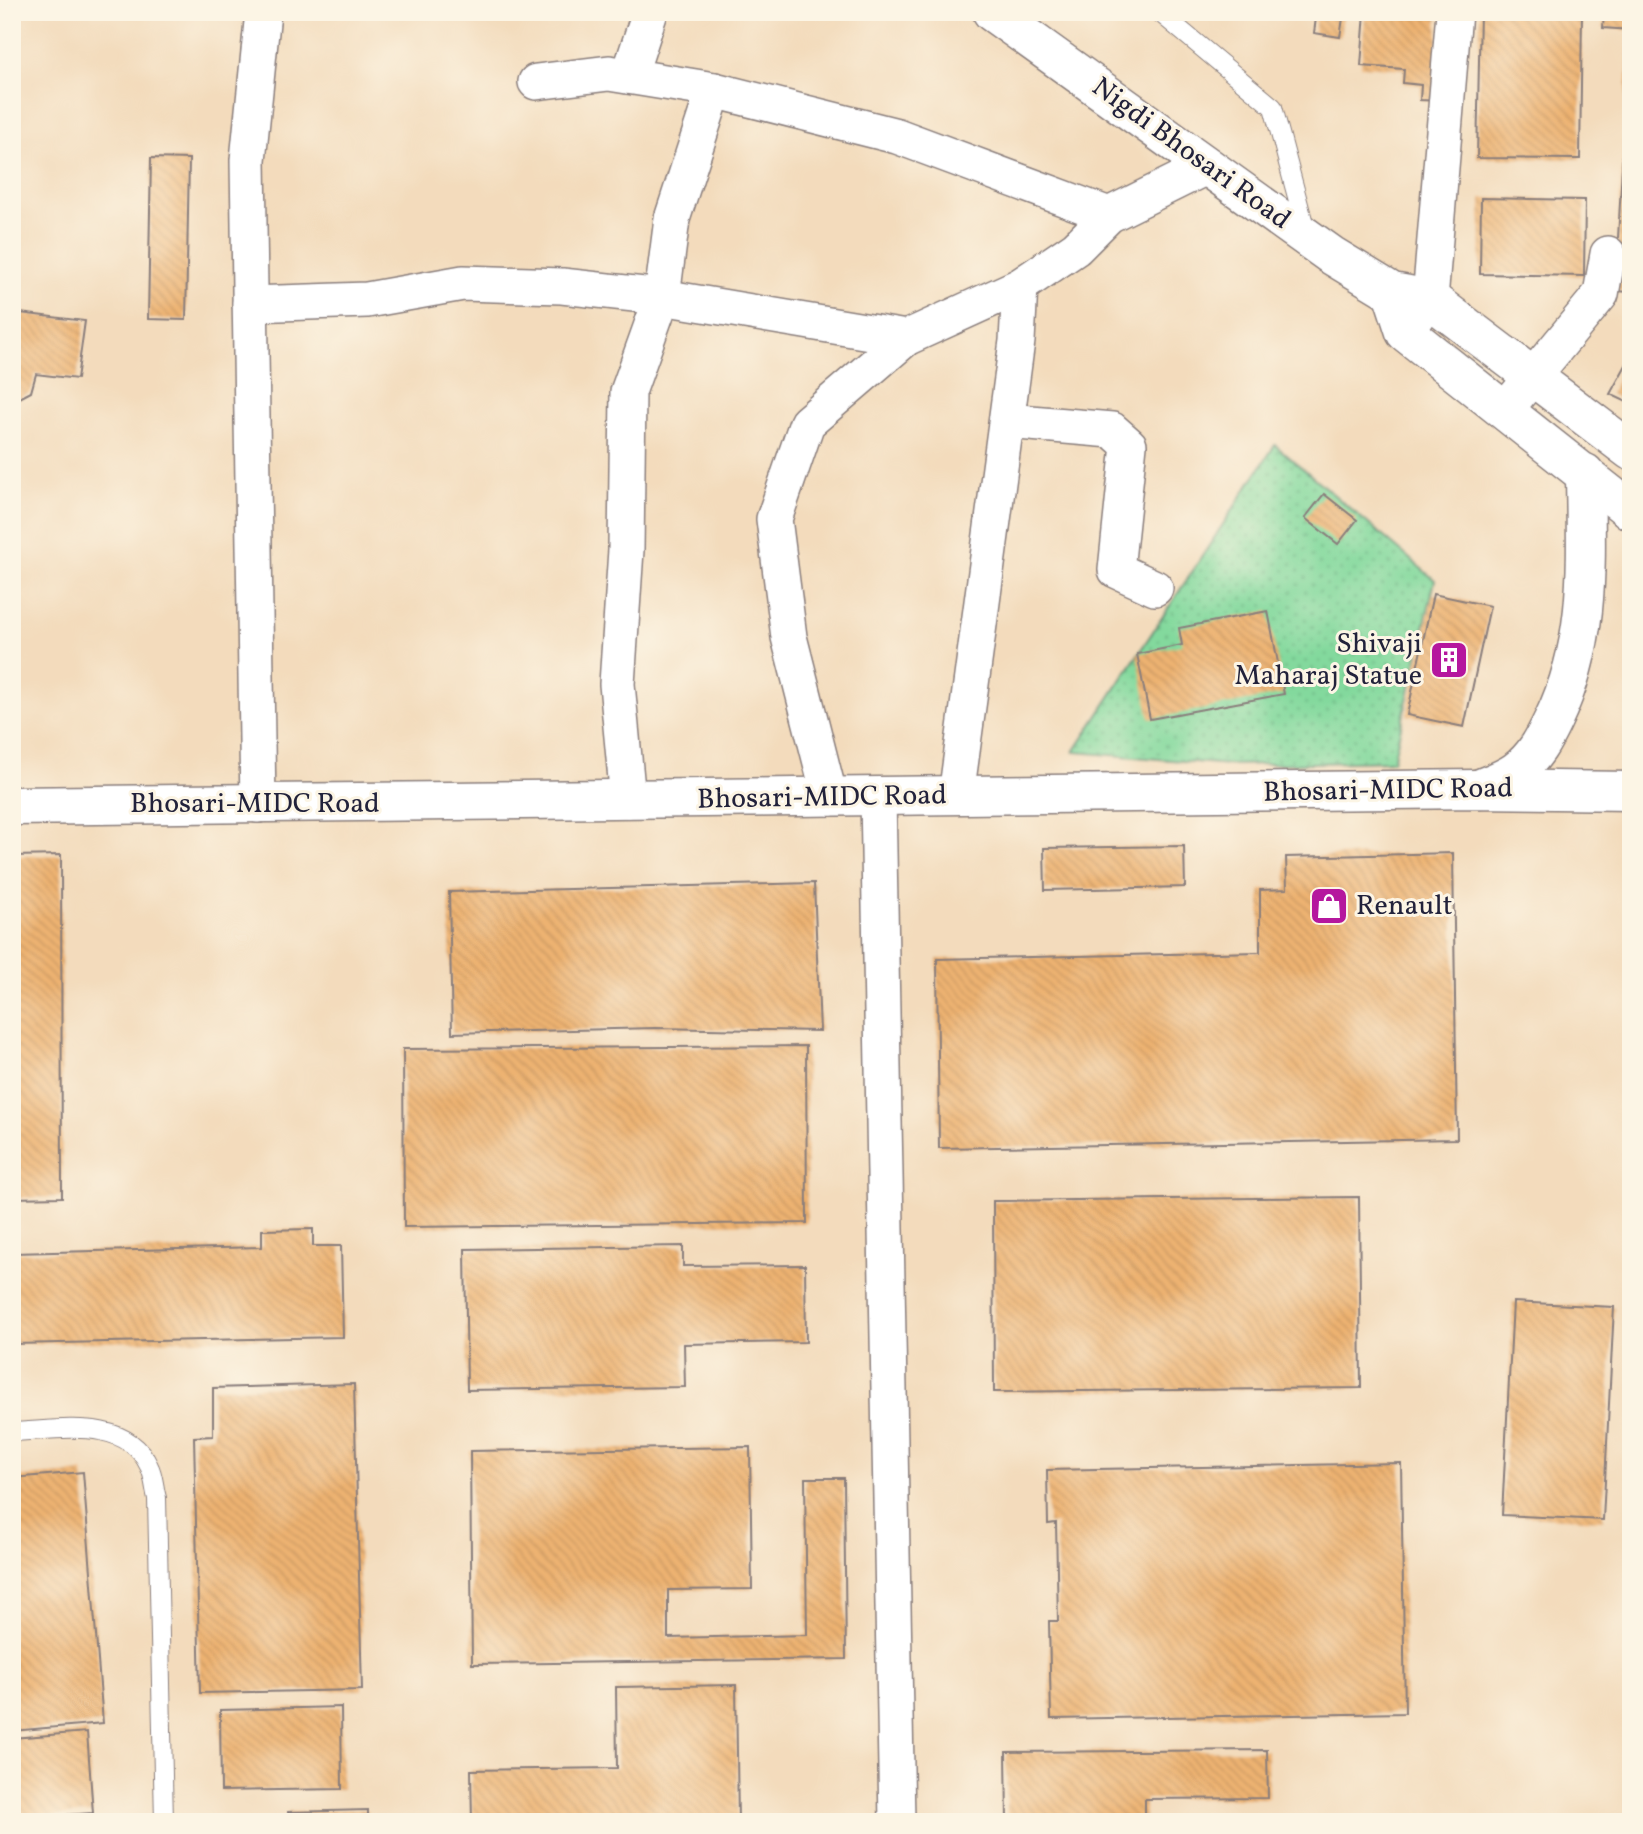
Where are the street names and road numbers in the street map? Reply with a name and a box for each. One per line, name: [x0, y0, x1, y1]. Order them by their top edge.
street label: Nigdi Bhosari Road: [1084, 68, 1298, 240]
street label: Bhosari-MIDC Road: [1263, 769, 1513, 813]
street label: Bhosari-MIDC Road: [697, 776, 947, 820]
street label: Bhosari-MIDC Road: [130, 785, 380, 824]

